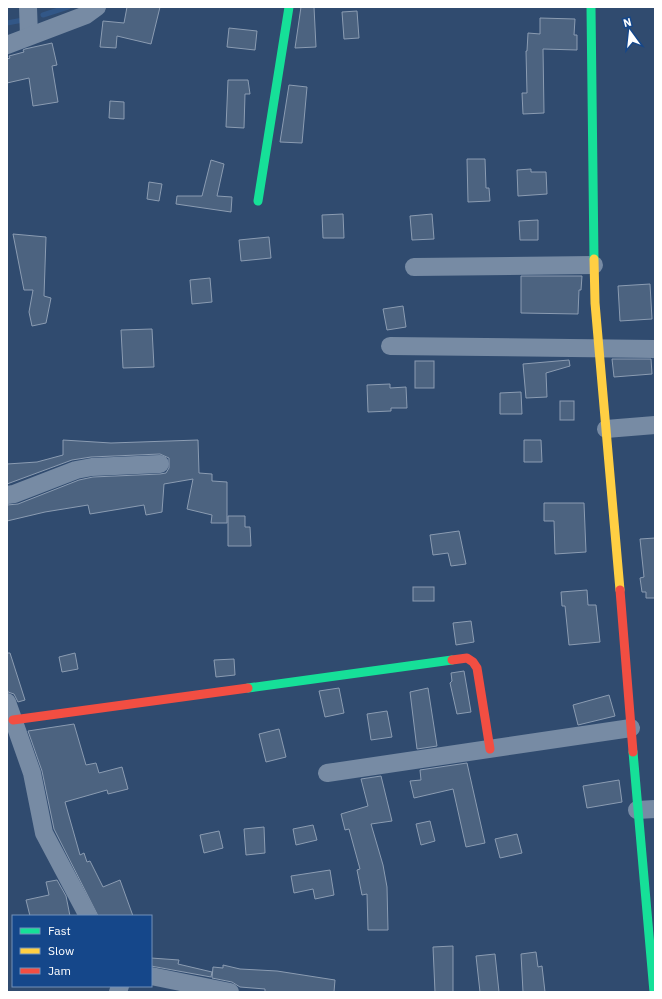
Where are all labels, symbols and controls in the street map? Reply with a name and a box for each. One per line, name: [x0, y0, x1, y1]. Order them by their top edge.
north arrow: [610, 12, 650, 52]
text: N: [622, 15, 633, 30]
legend: [12, 915, 152, 987]
text: Fast: [48, 923, 71, 938]
text: Slow: [48, 943, 74, 958]
text: Jam: [48, 963, 71, 978]

